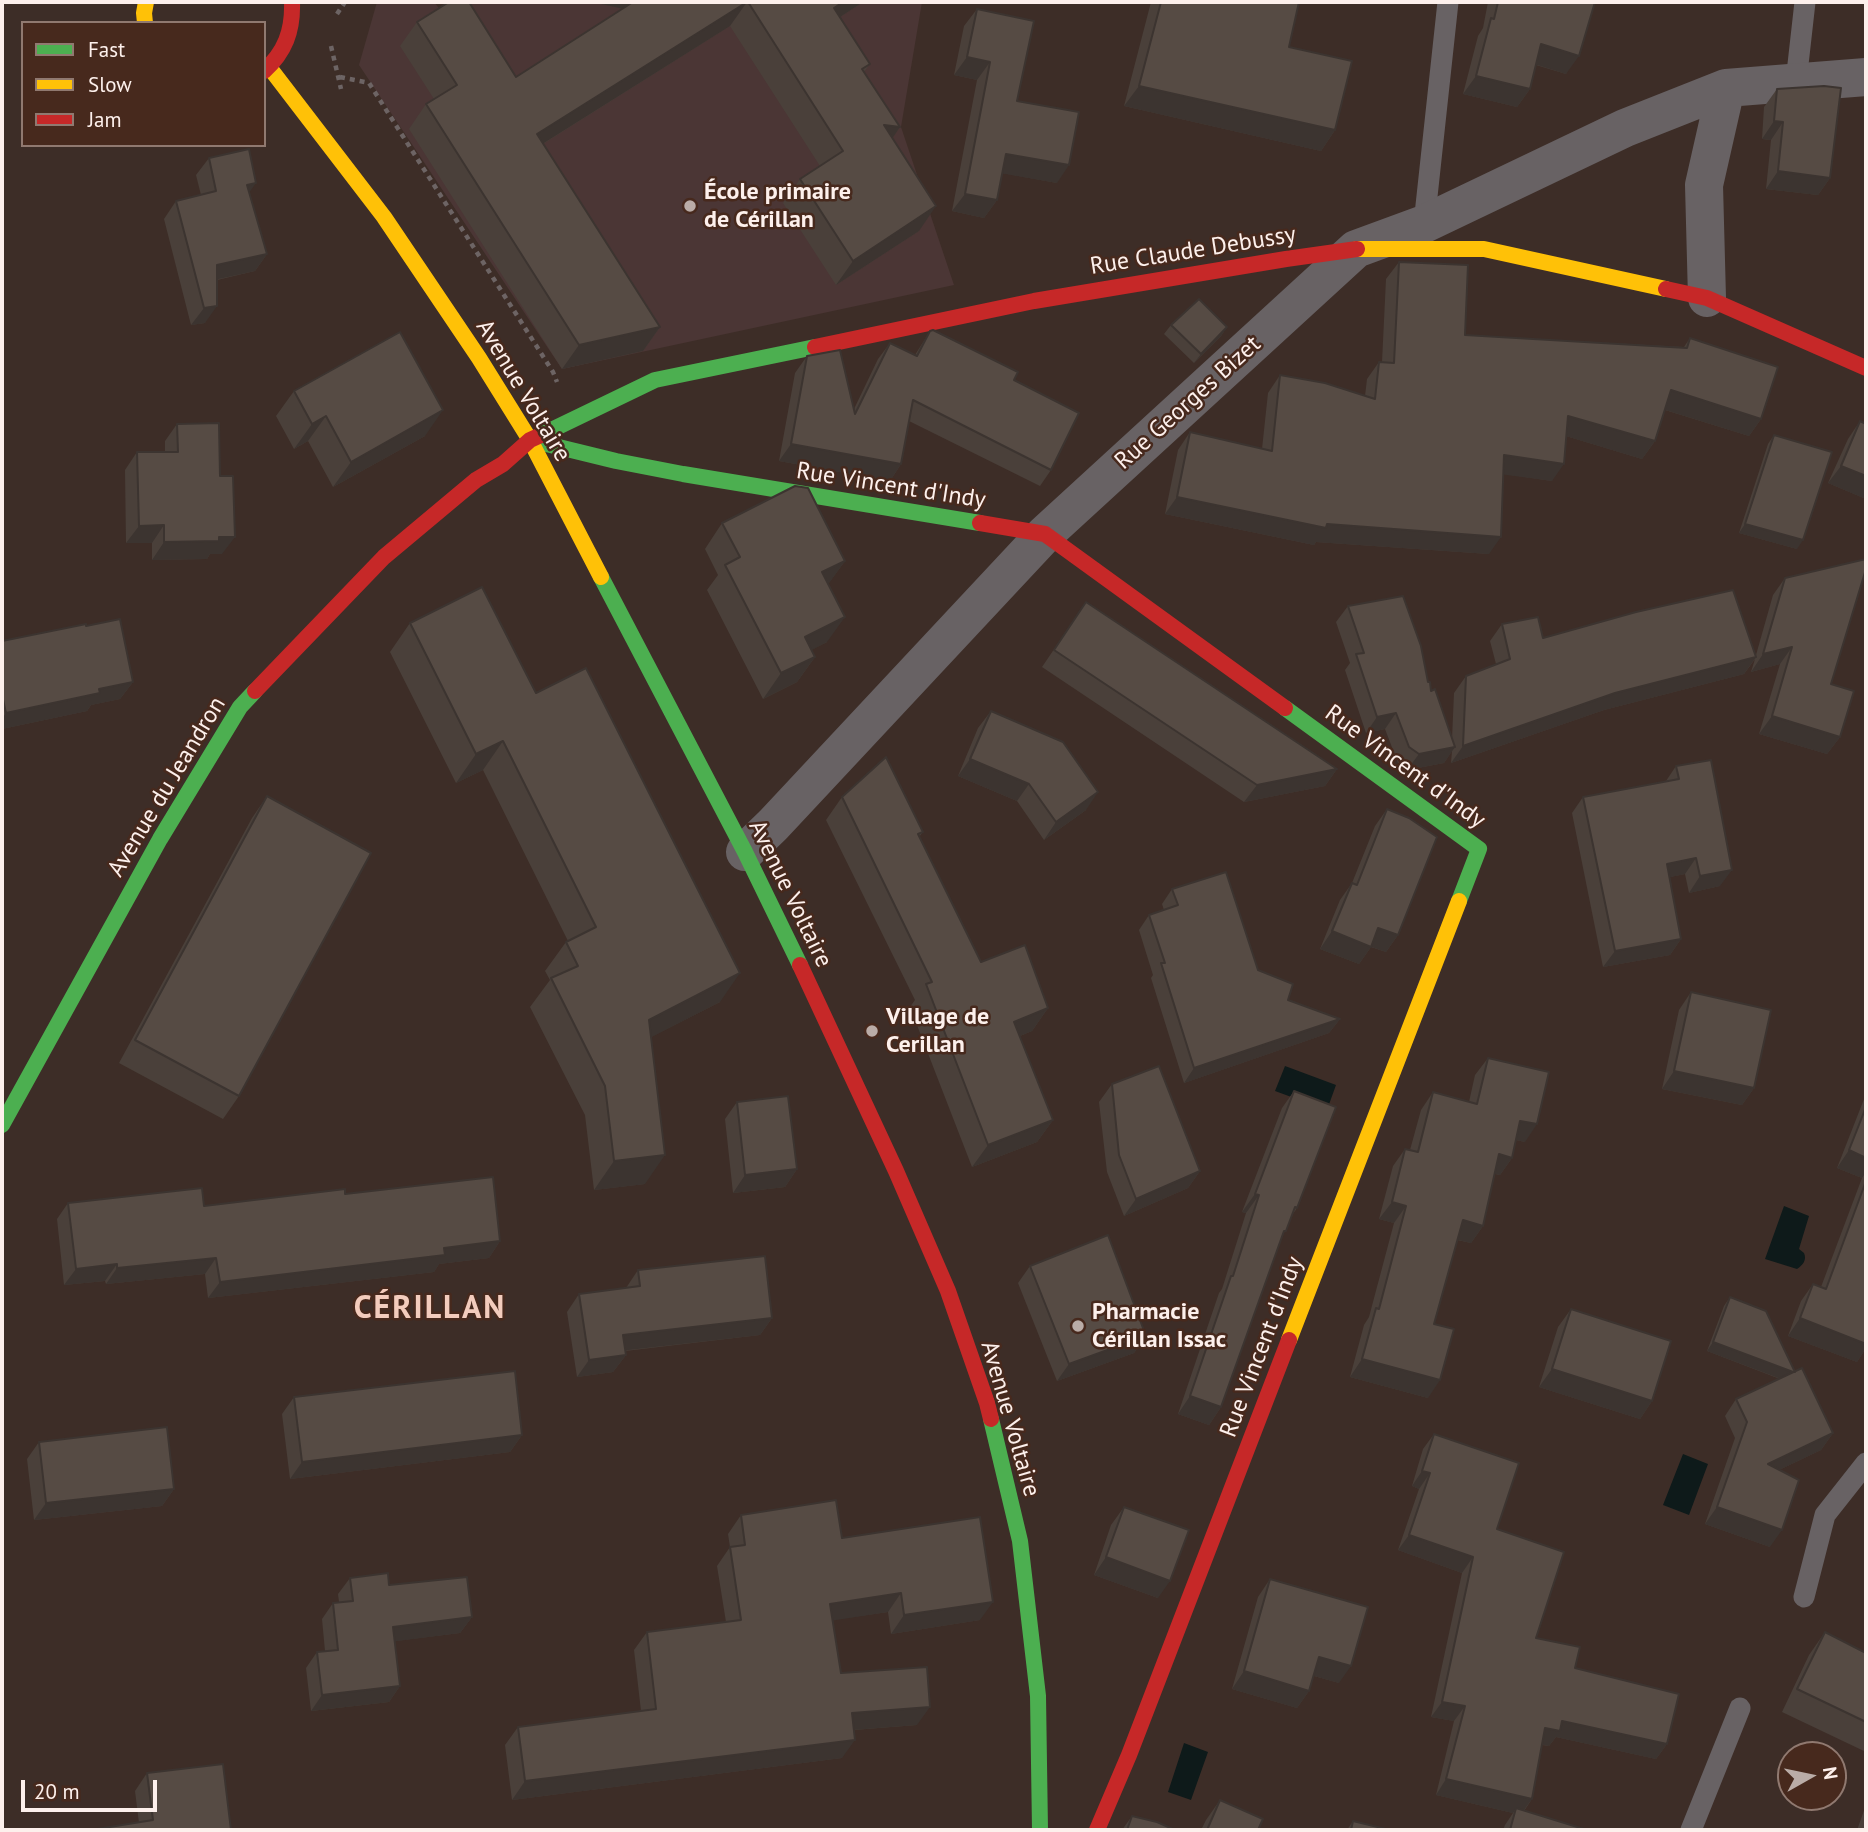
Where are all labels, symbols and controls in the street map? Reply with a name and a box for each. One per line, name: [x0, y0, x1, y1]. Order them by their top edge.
legend: [21, 21, 266, 147]
text: Fast: [88, 36, 125, 63]
text: Slow: [88, 71, 132, 98]
text: Jam: [88, 106, 122, 133]
place label: École primaire de Cérillan: [704, 178, 851, 234]
marker: École primaire de Cérillan: [682, 198, 698, 214]
street label: Rue Claude Debussy: [1088, 221, 1298, 281]
street label: Avenue Voltaire: [469, 315, 577, 467]
street label: Rue Georges Bizet: [1109, 330, 1267, 476]
street label: Rue Vincent d'Indy: [794, 457, 988, 515]
street label: Avenue du Jeandron: [102, 692, 232, 882]
street label: Rue Vincent d'Indy: [1319, 699, 1491, 835]
street label: Avenue Voltaire: [742, 816, 838, 972]
place label: Village de Cerillan: [886, 1003, 989, 1059]
marker: Village de Cerillan: [864, 1023, 880, 1039]
street label: Rue Vincent d'Indy: [1214, 1253, 1310, 1441]
district label: CÉRILLAN: [355, 1290, 505, 1328]
place label: Pharmacie Cérillan Issac: [1092, 1298, 1226, 1354]
marker: Pharmacie Cérillan Issac: [1070, 1318, 1086, 1334]
street label: Avenue Voltaire: [974, 1338, 1046, 1500]
north arrow: [1777, 1741, 1847, 1811]
text: N: [1818, 1765, 1844, 1781]
scale bar: [24, 1766, 161, 1810]
text: 20 m: [34, 1778, 80, 1805]

